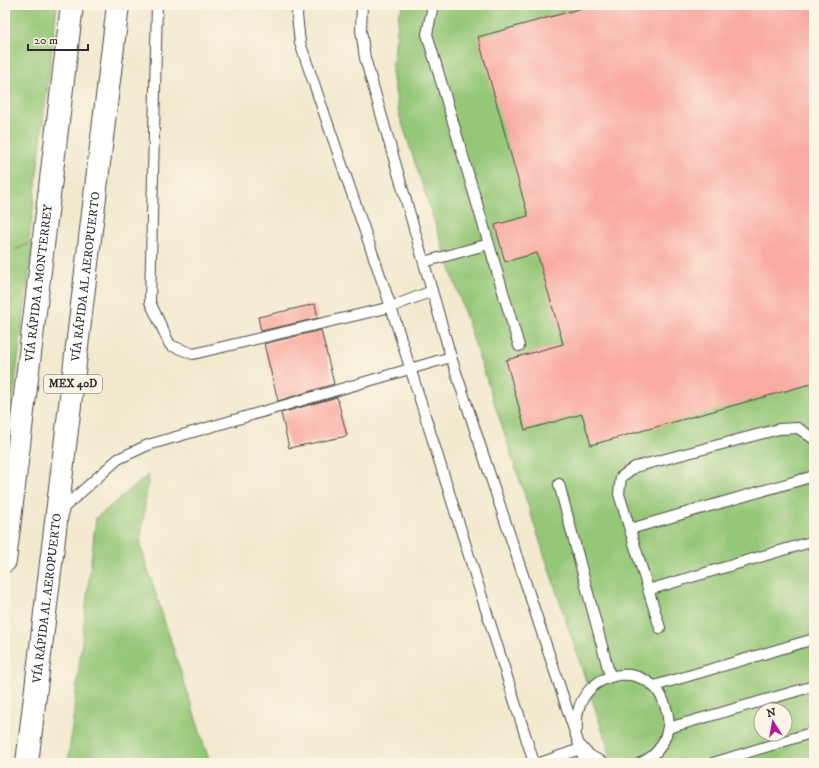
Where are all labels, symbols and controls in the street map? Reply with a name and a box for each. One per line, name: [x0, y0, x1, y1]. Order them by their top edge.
scale bar: [28, 26, 88, 52]
text: 20 m: [34, 33, 58, 48]
street label: VÍA RÁPIDA AL AEROPUERTO: [68, 191, 103, 363]
street label: VÍA RÁPIDA A MONTERREY: [21, 203, 55, 363]
road number: MEX 40D: [44, 375, 102, 393]
street label: VÍA RÁPIDA AL AEROPUERTO: [29, 512, 64, 685]
north arrow: [753, 702, 793, 742]
text: N: [766, 705, 777, 721]

